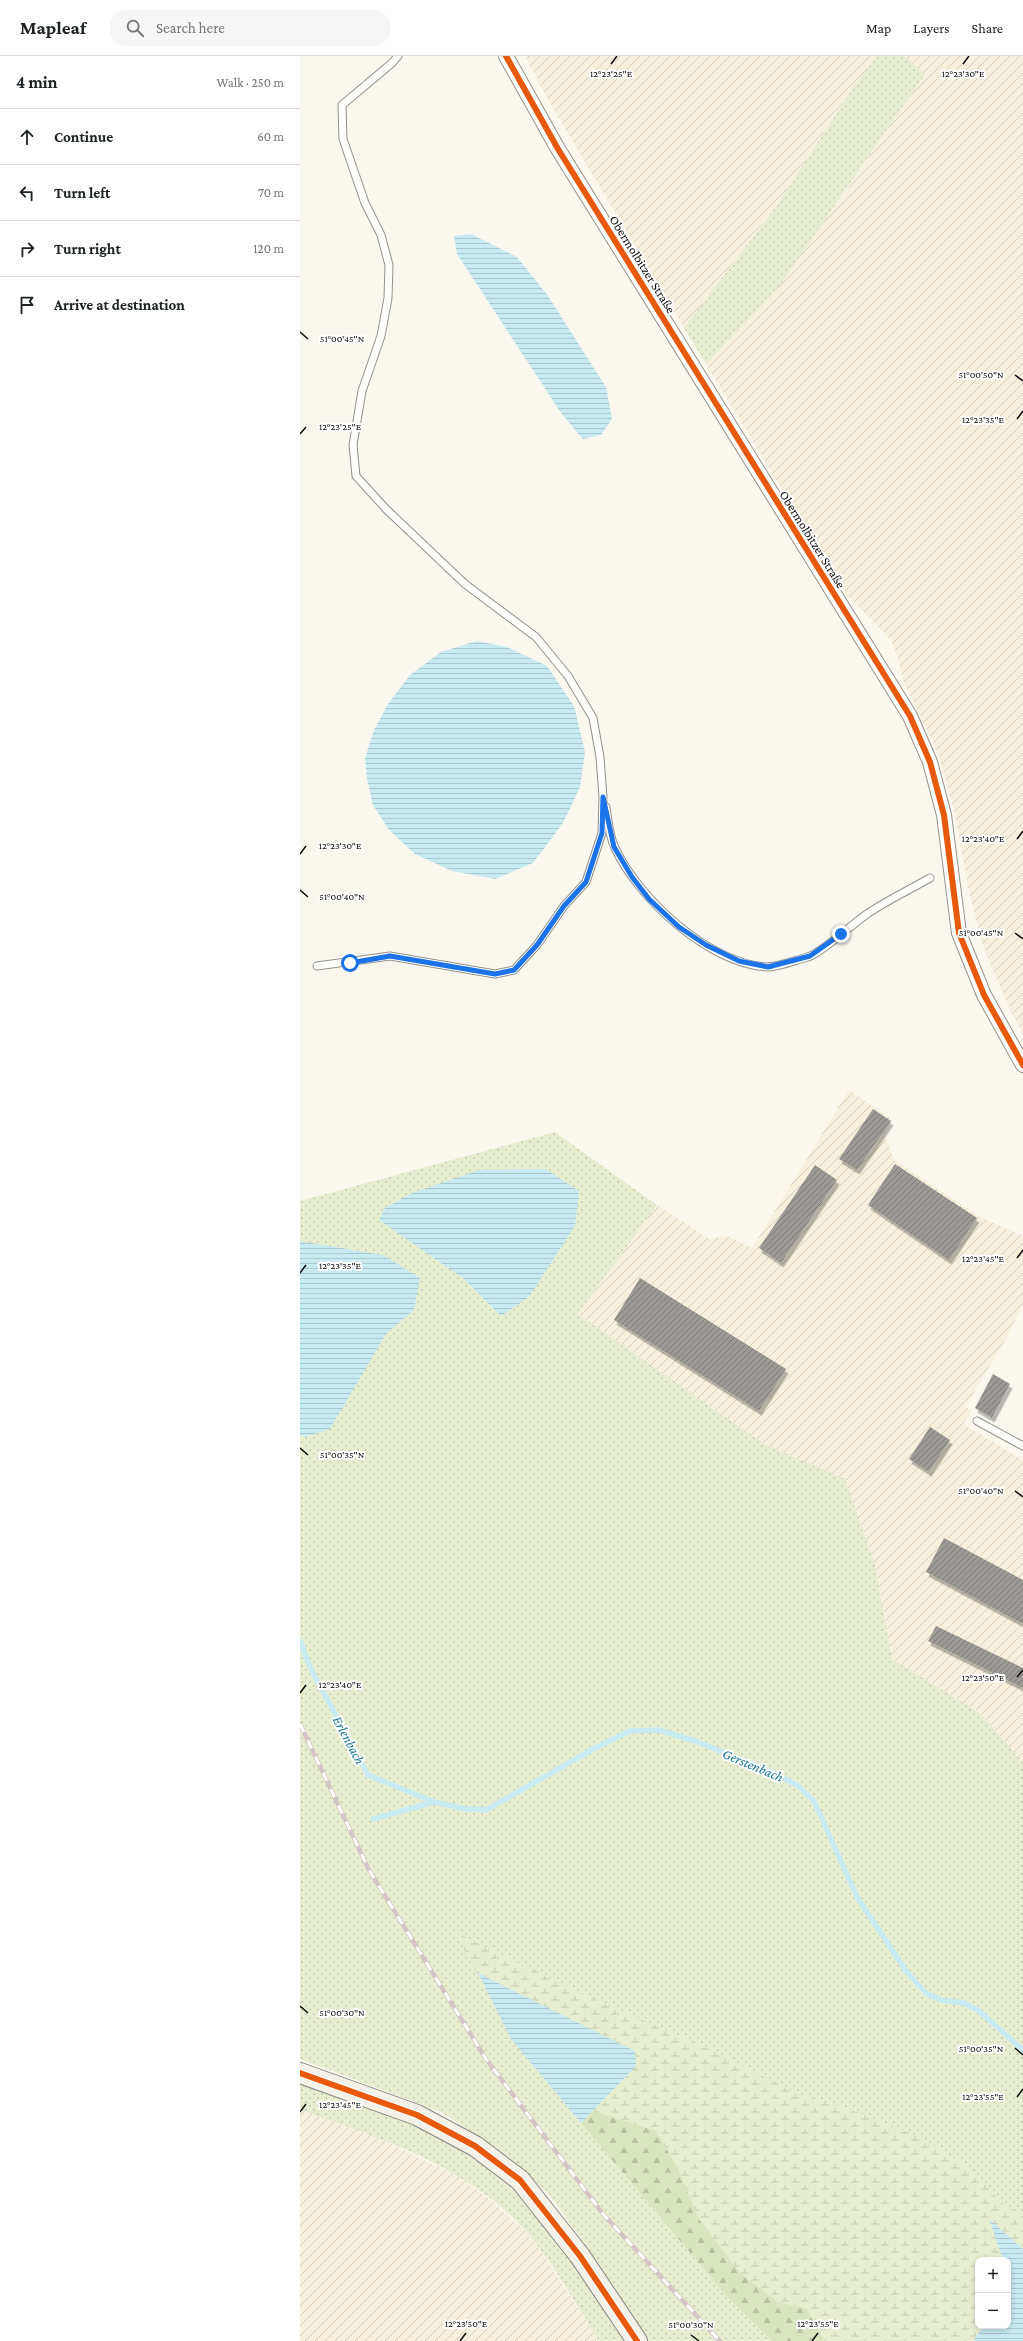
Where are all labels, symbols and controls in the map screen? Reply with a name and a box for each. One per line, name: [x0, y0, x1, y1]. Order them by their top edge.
search box: [110, 10, 390, 46]
text: Mapleaf: [20, 17, 86, 38]
icon: search: [124, 17, 146, 39]
text: Search here: [156, 20, 225, 36]
text: Map: [866, 20, 891, 36]
text: Layers: [913, 20, 950, 36]
text: Share: [972, 20, 1003, 36]
text: 12°23'25"E: [590, 68, 633, 79]
text: 12°23'30"E: [942, 68, 985, 79]
text: 4 min: [16, 73, 58, 92]
text: Walk · 250 m: [216, 75, 284, 90]
icon: ahead: [16, 126, 38, 148]
text: Continue: [54, 129, 113, 145]
text: 60 m: [257, 129, 284, 144]
icon: left: [16, 182, 38, 204]
text: Turn left: [54, 185, 110, 201]
text: 70 m: [258, 185, 284, 200]
street label: Obermolbitzer Straße: [606, 213, 679, 316]
icon: right: [16, 238, 38, 260]
text: Turn right: [54, 241, 121, 257]
text: 120 m: [253, 241, 284, 256]
icon: arrive: [16, 294, 38, 316]
text: Arrive at destination: [54, 297, 185, 313]
text: 51°00'45"N: [320, 333, 365, 344]
text: 51°00'50"N: [958, 369, 1004, 380]
text: 12°23'35"E: [962, 414, 1005, 425]
text: 12°23'25"E: [319, 421, 362, 432]
street label: Obermolbitzer Straße: [776, 488, 849, 591]
text: 12°23'40"E: [962, 833, 1005, 844]
text: 12°23'30"E: [319, 840, 362, 851]
text: 51°00'40"N: [319, 891, 365, 902]
route end: [832, 925, 850, 943]
text: 51°00'45"N: [959, 927, 1004, 938]
route start: [341, 954, 359, 972]
text: 12°23'45"E: [962, 1253, 1005, 1264]
text: 12°23'35"E: [319, 1260, 362, 1271]
text: 51°00'35"N: [320, 1449, 365, 1460]
text: 51°00'40"N: [958, 1485, 1004, 1496]
text: 12°23'50"E: [962, 1672, 1005, 1683]
text: 12°23'40"E: [319, 1679, 362, 1690]
water label: Erlenbach: [330, 1713, 369, 1767]
water label: Gerstenbach: [720, 1745, 786, 1785]
text: 51°00'30"N: [319, 2007, 365, 2018]
text: 51°00'35"N: [959, 2043, 1004, 2054]
text: 12°23'55"E: [962, 2091, 1004, 2102]
text: 12°23'45"E: [319, 2099, 362, 2110]
map controls: [975, 2257, 1011, 2329]
button: +: [975, 2257, 1011, 2293]
button: −: [975, 2293, 1011, 2329]
text: 12°23'50"E: [445, 2318, 488, 2329]
text: 12°23'55"E: [797, 2318, 839, 2329]
text: 51°00'30"N: [668, 2319, 714, 2330]

